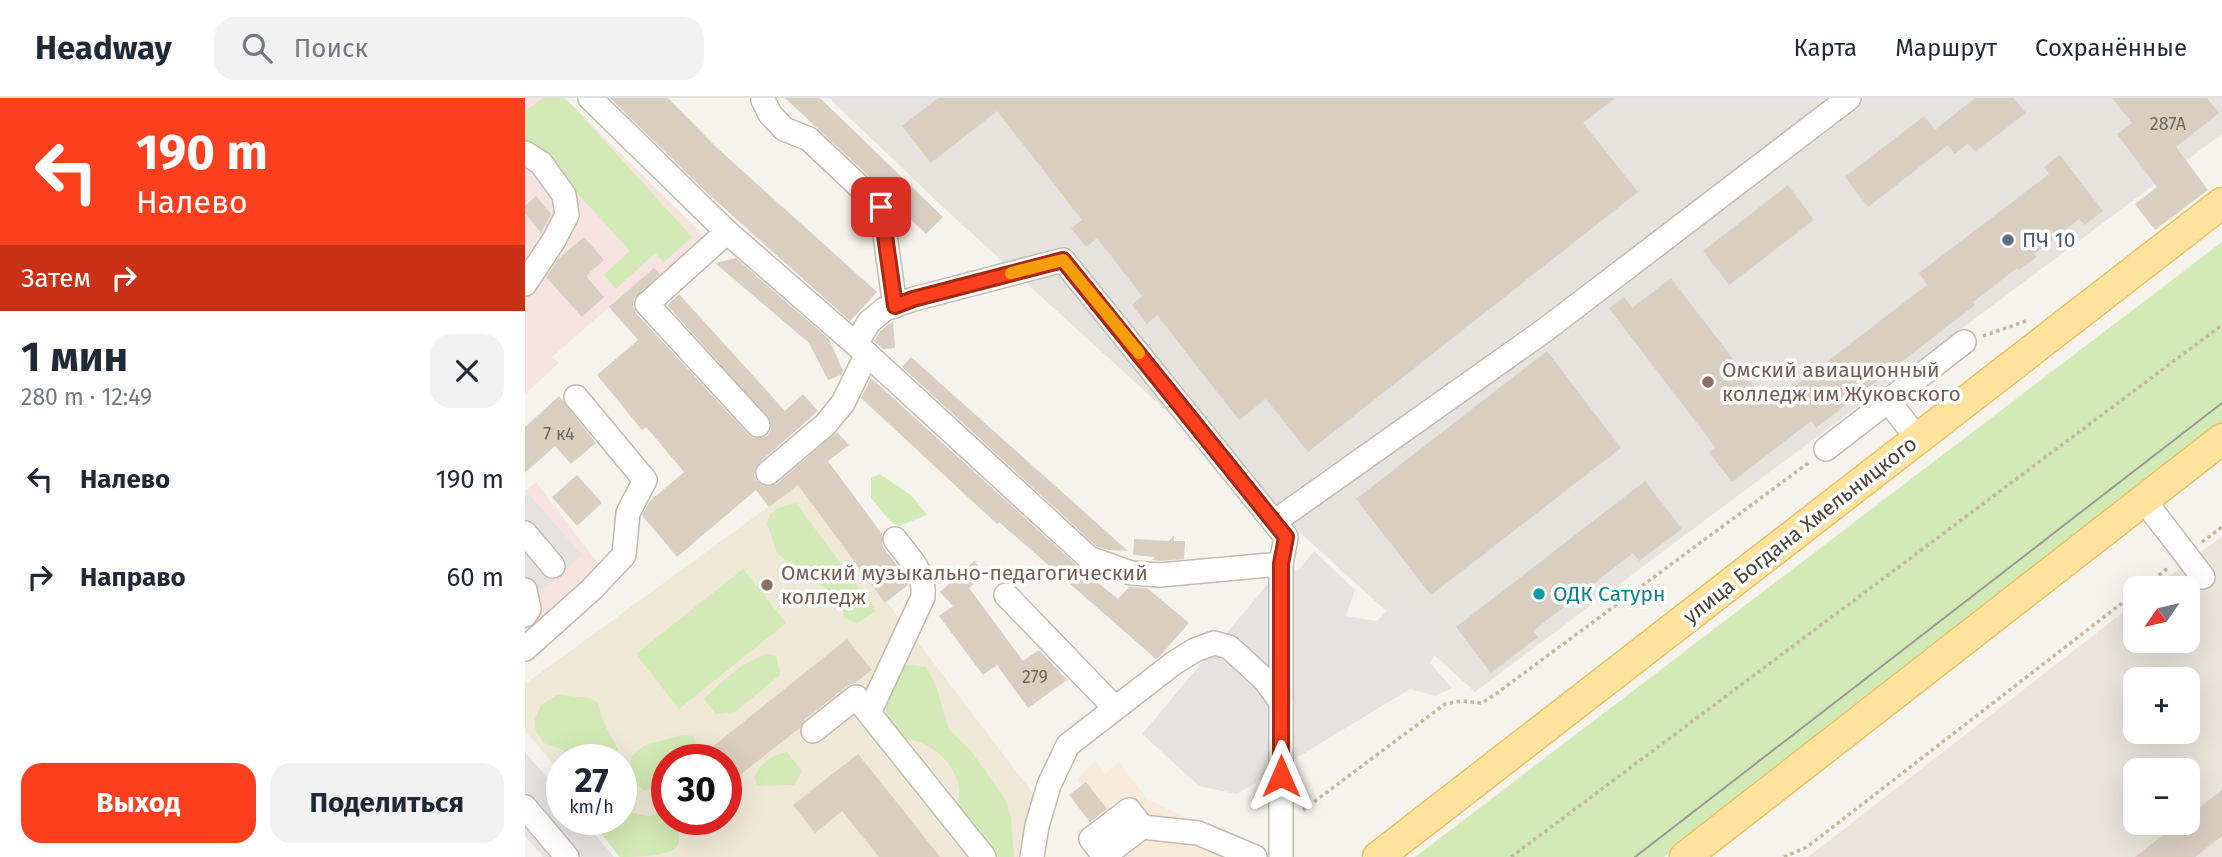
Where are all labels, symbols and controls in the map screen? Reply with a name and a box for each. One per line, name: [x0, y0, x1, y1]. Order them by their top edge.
search box: [214, 17, 704, 80]
text: Headway: [35, 28, 172, 68]
icon: search: [238, 29, 276, 67]
text: Поиск: [294, 33, 368, 64]
text: Карта: [1794, 34, 1857, 62]
text: Маршрут: [1895, 34, 1997, 62]
text: Сохранённые: [2035, 34, 2187, 62]
house number: 287А: [2150, 113, 2187, 135]
text: 190 m: [136, 123, 268, 182]
icon: left: [21, 126, 112, 217]
pin: [851, 177, 911, 237]
text: Налево: [136, 183, 248, 221]
icon: arrive: [862, 188, 900, 226]
place label: ПЧ 10: [2022, 227, 2075, 253]
marker: ПЧ 10: [2000, 232, 2016, 248]
icon: right: [105, 259, 143, 297]
text: Затем: [21, 263, 91, 294]
text: 1 мин: [21, 332, 128, 382]
button: close: [430, 334, 504, 408]
place label: Омский авиационный колледж им Жуковского: [1722, 357, 1961, 407]
marker: Омский авиационный колледж им Жуковского: [1700, 374, 1716, 390]
text: 280 m · 12:49: [21, 383, 152, 411]
house number: 7 к4: [543, 423, 575, 445]
street label: улица Богдана Хмельницкого: [1678, 431, 1922, 629]
icon: left: [21, 460, 59, 498]
text: Налево: [80, 464, 170, 495]
text: 190 m: [435, 464, 504, 495]
icon: right: [21, 558, 59, 596]
place label: Омский музыкально-педагогический колледж: [781, 560, 1148, 610]
text: Направо: [80, 562, 186, 593]
text: 60 m: [446, 562, 504, 593]
north arrow: [2123, 576, 2200, 653]
map controls: [2123, 576, 2200, 835]
marker: Омский музыкально-педагогический колледж: [759, 577, 775, 593]
place label: ОДК Сатурн: [1553, 581, 1665, 607]
marker: ОДК Сатурн: [1531, 586, 1547, 602]
house number: 279: [1022, 666, 1048, 688]
button: +: [2123, 667, 2200, 744]
position arrow: [1244, 739, 1318, 813]
speed limit sign: 30: [651, 744, 742, 835]
button: −: [2123, 758, 2200, 835]
text: 27: [574, 759, 609, 801]
button: Выход: [21, 763, 256, 843]
button: Поделиться: [270, 763, 504, 843]
text: km/h: [569, 796, 614, 818]

